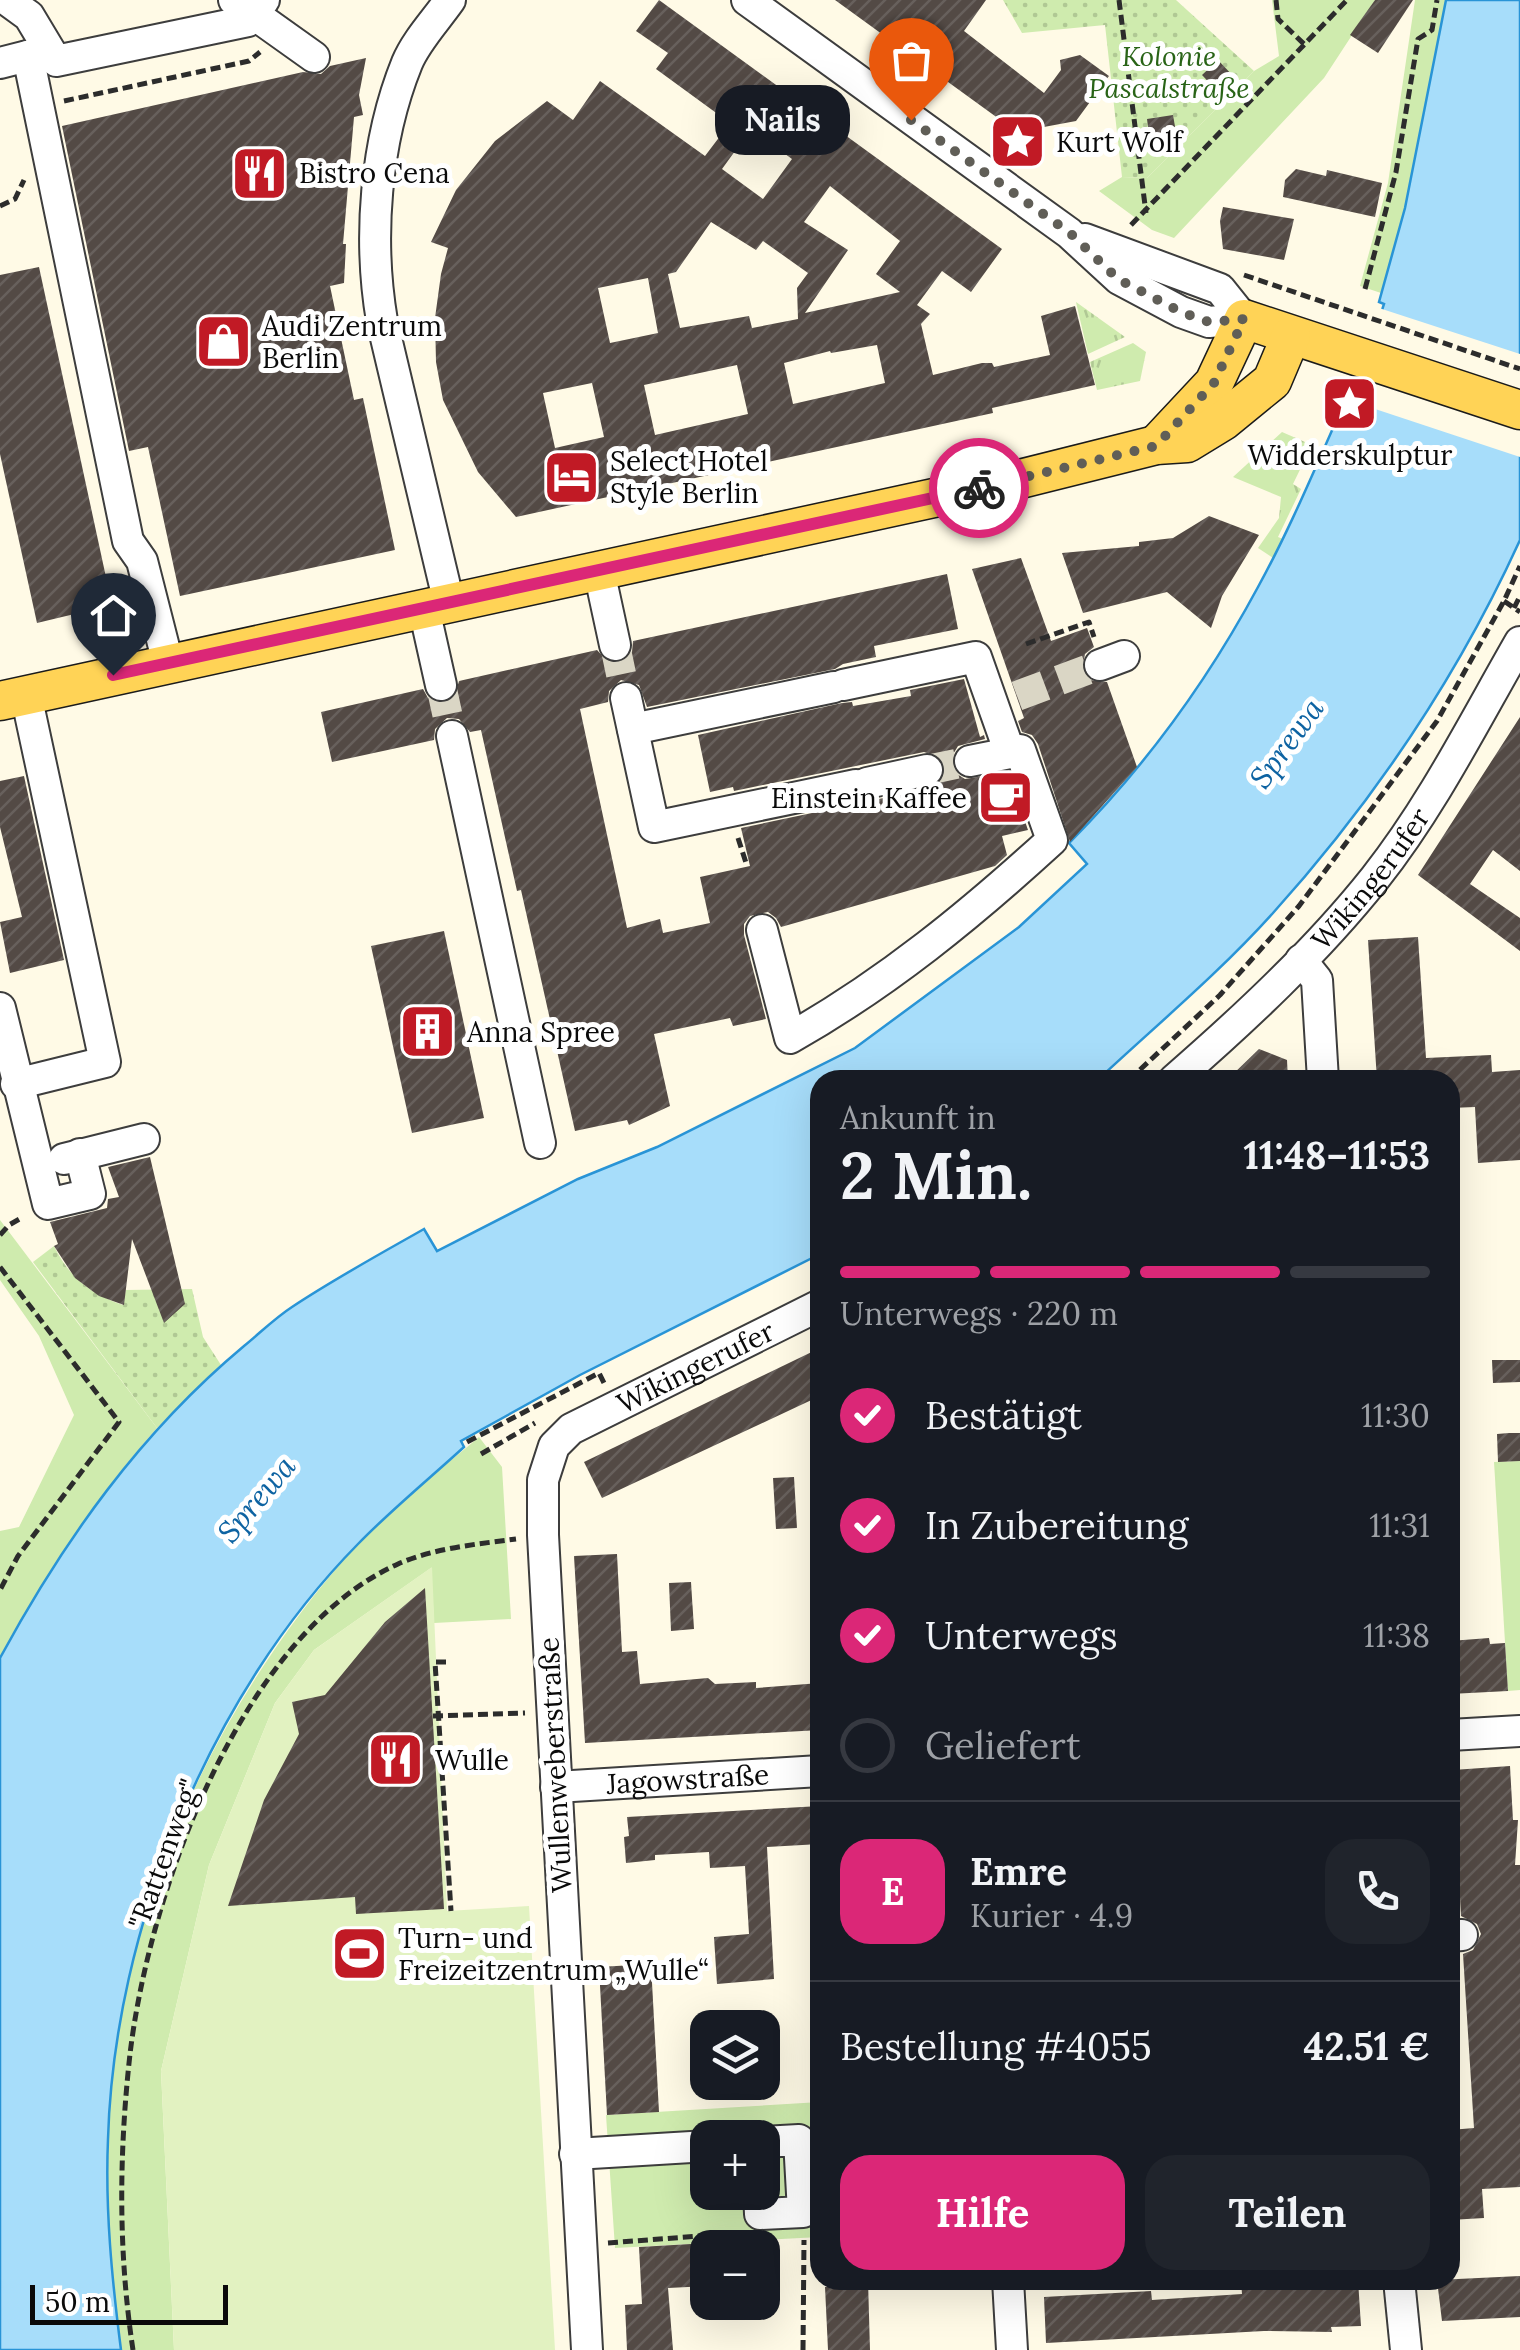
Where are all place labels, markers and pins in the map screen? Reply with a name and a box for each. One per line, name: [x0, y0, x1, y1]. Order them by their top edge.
pin: [869, 18, 954, 121]
callout: Nails: [716, 85, 851, 155]
place icon: Kurt Wolf: [987, 112, 1047, 172]
place label: Kurt Wolf: [1056, 124, 1185, 160]
restaurant icon: Bistro Cena: [230, 143, 290, 203]
place label: Bistro Cena: [299, 155, 450, 191]
place label: Audi Zentrum Berlin: [261, 308, 442, 376]
shop icon: Audi Zentrum Berlin: [193, 312, 253, 372]
place icon: Widderskulptur: [1320, 374, 1380, 434]
place label: Widderskulptur: [1248, 437, 1452, 473]
place label: Select Hotel Style Berlin: [610, 443, 768, 511]
hotel icon: Select Hotel Style Berlin: [541, 447, 601, 507]
pin: [71, 573, 156, 676]
cafe icon: Einstein Kaffee: [976, 768, 1036, 828]
place label: Einstein Kaffee: [771, 780, 967, 816]
building icon: Anna Spree: [398, 1002, 458, 1062]
place label: Anna Spree: [466, 1014, 615, 1050]
restaurant icon: Wulle: [366, 1730, 426, 1790]
place label: Wulle: [435, 1742, 509, 1778]
place label: Turn- und Freizeitzentrum „Wulle“: [398, 1920, 709, 1988]
sports icon: Turn- und Freizeitzentrum „Wulle“: [329, 1924, 389, 1984]

